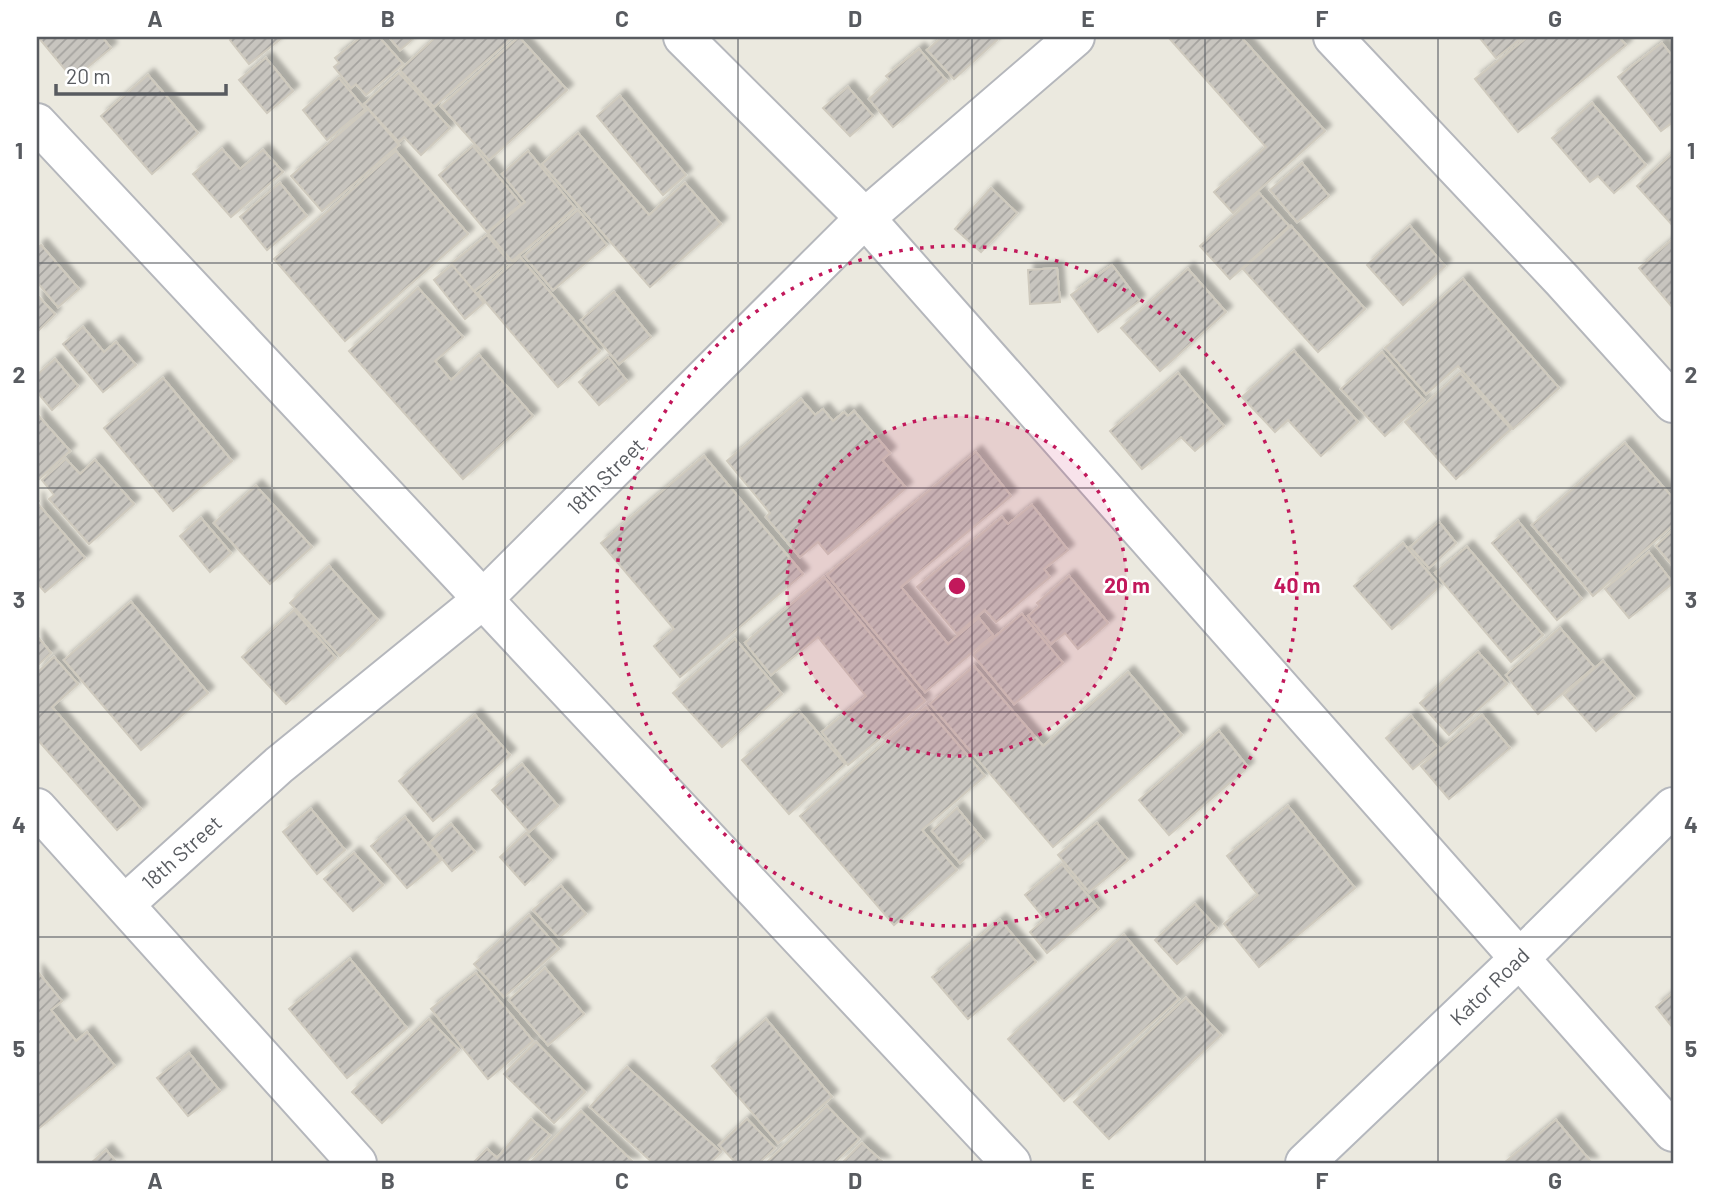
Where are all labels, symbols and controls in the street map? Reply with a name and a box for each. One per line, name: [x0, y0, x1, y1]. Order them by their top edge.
text: A: [147, 4, 163, 32]
text: B: [381, 4, 395, 32]
text: C: [615, 4, 629, 32]
text: D: [848, 4, 862, 32]
text: E: [1081, 4, 1095, 32]
text: F: [1316, 4, 1329, 32]
text: G: [1548, 4, 1562, 32]
scale bar: [56, 52, 226, 96]
text: 20 m: [66, 63, 111, 88]
text: 1: [15, 136, 23, 164]
text: 1: [1687, 136, 1695, 164]
text: 2: [13, 360, 25, 388]
text: 2: [1685, 360, 1697, 388]
street label: 18th Street: [561, 432, 649, 520]
text: 20 m: [1104, 572, 1150, 597]
text: 40 m: [1274, 572, 1320, 597]
centre of rings: [945, 574, 969, 598]
text: 3: [13, 585, 25, 613]
text: 3: [1685, 585, 1697, 613]
text: 4: [12, 810, 26, 838]
street label: 18th Street: [136, 810, 226, 894]
text: 4: [1684, 810, 1698, 838]
street label: Kator Road: [1444, 942, 1534, 1030]
text: 5: [13, 1034, 25, 1062]
text: 5: [1685, 1034, 1697, 1062]
text: A: [147, 1166, 163, 1194]
text: B: [381, 1166, 395, 1194]
text: C: [615, 1166, 629, 1194]
text: D: [848, 1166, 862, 1194]
text: E: [1081, 1166, 1095, 1194]
text: F: [1316, 1166, 1329, 1194]
text: G: [1548, 1166, 1562, 1194]

